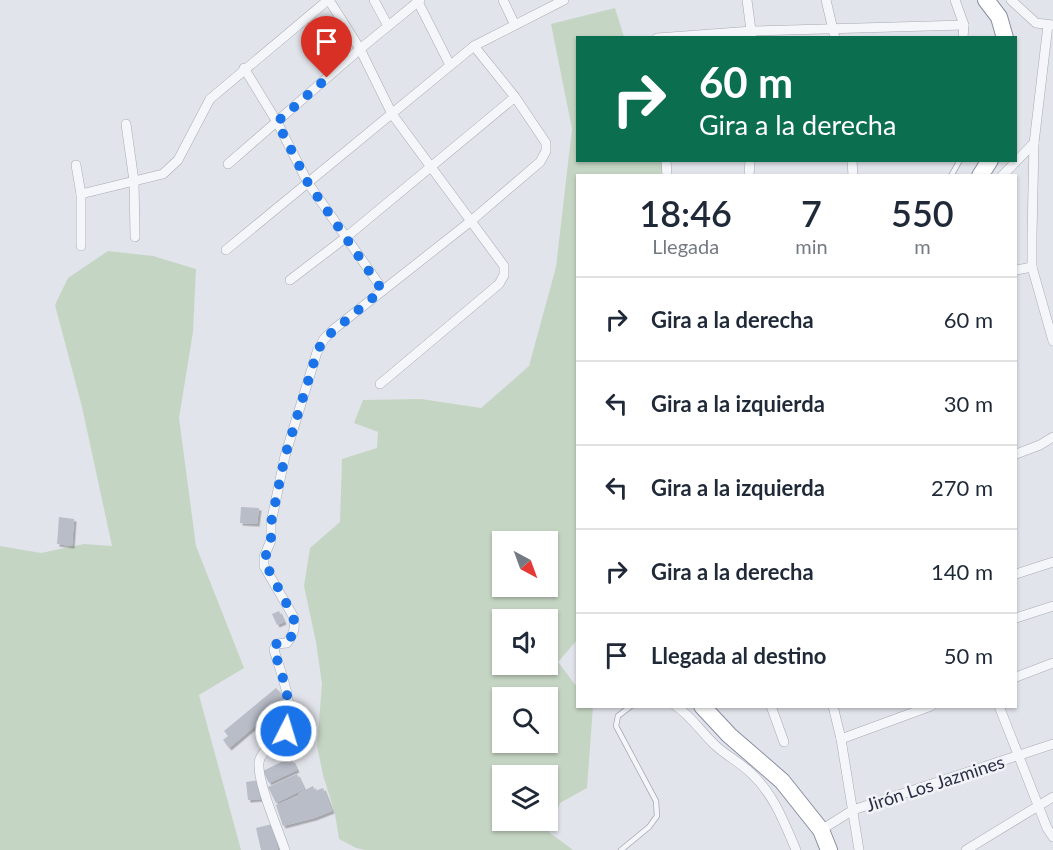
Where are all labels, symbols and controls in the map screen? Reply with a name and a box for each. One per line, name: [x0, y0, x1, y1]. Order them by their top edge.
pin: [301, 16, 352, 78]
icon: arrive: [310, 25, 343, 58]
text: 60 m: [699, 57, 793, 107]
icon: right: [600, 60, 678, 138]
text: Gira a la derecha: [699, 108, 896, 141]
text: 18:46: [639, 191, 732, 235]
text: 7: [801, 191, 822, 235]
text: 550: [891, 191, 954, 235]
text: Llegada: [652, 234, 719, 258]
text: min: [795, 234, 828, 258]
text: m: [914, 234, 931, 258]
icon: right: [600, 303, 633, 336]
text: Gira a la derecha: [651, 306, 814, 333]
text: 60 m: [944, 306, 993, 333]
icon: left: [600, 387, 633, 420]
text: Gira a la izquierda: [651, 390, 825, 417]
text: 30 m: [944, 390, 993, 417]
icon: left: [600, 471, 633, 504]
text: Gira a la izquierda: [651, 474, 825, 501]
text: 270 m: [931, 474, 993, 501]
north arrow: [492, 531, 558, 597]
map controls: [492, 531, 558, 831]
icon: right: [600, 555, 633, 588]
text: Gira a la derecha: [651, 558, 814, 585]
text: 140 m: [931, 558, 993, 585]
button: sound: [492, 609, 558, 675]
icon: arrive: [600, 639, 633, 672]
text: Llegada al destino: [651, 642, 827, 669]
text: 50 m: [944, 642, 993, 669]
button: search: [492, 687, 558, 753]
position arrow: [254, 699, 318, 763]
street label: Jirón Los Jazmines: [863, 750, 1007, 816]
button: layers: [492, 765, 558, 831]

